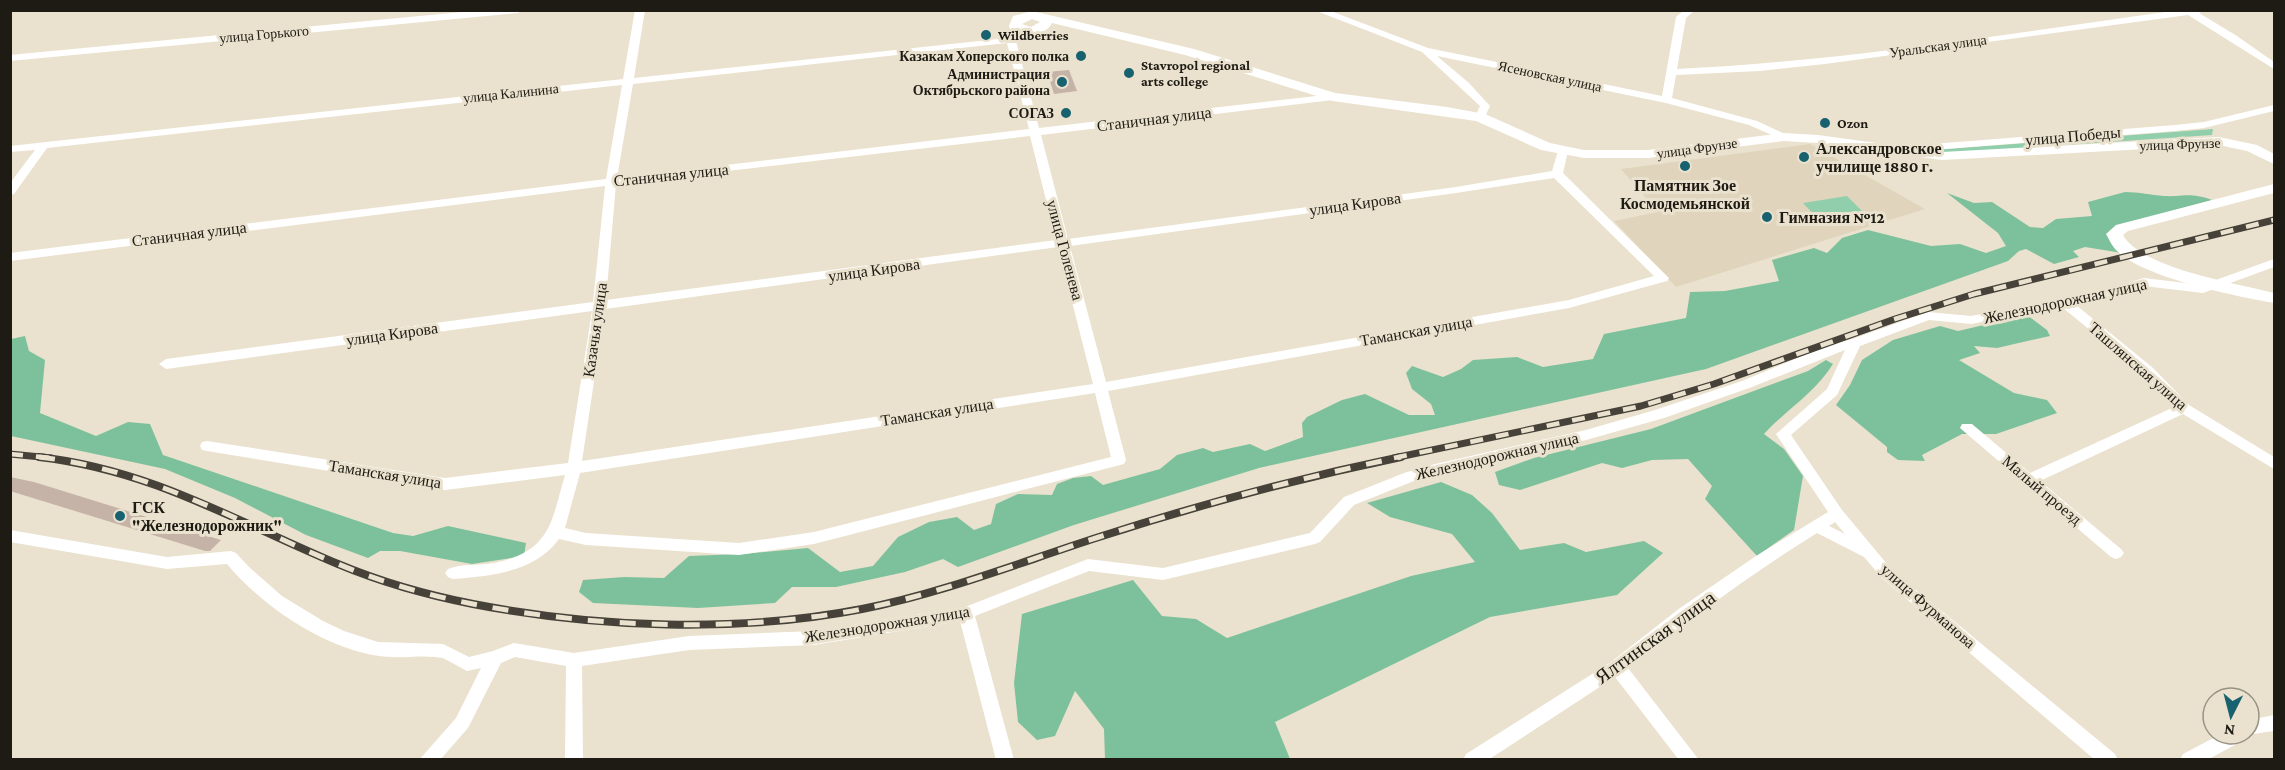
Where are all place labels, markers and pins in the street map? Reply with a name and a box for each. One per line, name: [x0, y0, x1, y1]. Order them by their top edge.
place label: Wildberries: [997, 27, 1069, 43]
marker: Wildberries: [979, 28, 993, 42]
place label: Казакам Хоперского полка: [899, 48, 1069, 64]
marker: Казакам Хоперского полка: [1074, 49, 1088, 63]
place label: Stavropol regional arts college: [1141, 57, 1250, 89]
place label: Администрация Октябрьского района: [913, 66, 1050, 98]
marker: Stavropol regional arts college: [1122, 66, 1136, 80]
marker: Администрация Октябрьского района: [1055, 75, 1069, 89]
place label: СОГАЗ: [1008, 105, 1054, 121]
marker: СОГАЗ: [1059, 106, 1073, 120]
place label: Ozon: [1837, 115, 1868, 131]
marker: Ozon: [1818, 116, 1832, 130]
place label: Александровское училище 1880 г.: [1816, 140, 1942, 176]
marker: Александровское училище 1880 г.: [1797, 150, 1811, 164]
marker: Памятник Зое Космодемьянской: [1678, 159, 1692, 173]
place label: Памятник Зое Космодемьянской: [1620, 177, 1750, 212]
place label: Гимназия №12: [1779, 209, 1885, 226]
marker: Гимназия №12: [1760, 210, 1774, 224]
place label: ГСК "Железнодорожник": [132, 499, 282, 535]
marker: ГСК "Железнодорожник": [113, 509, 127, 523]

